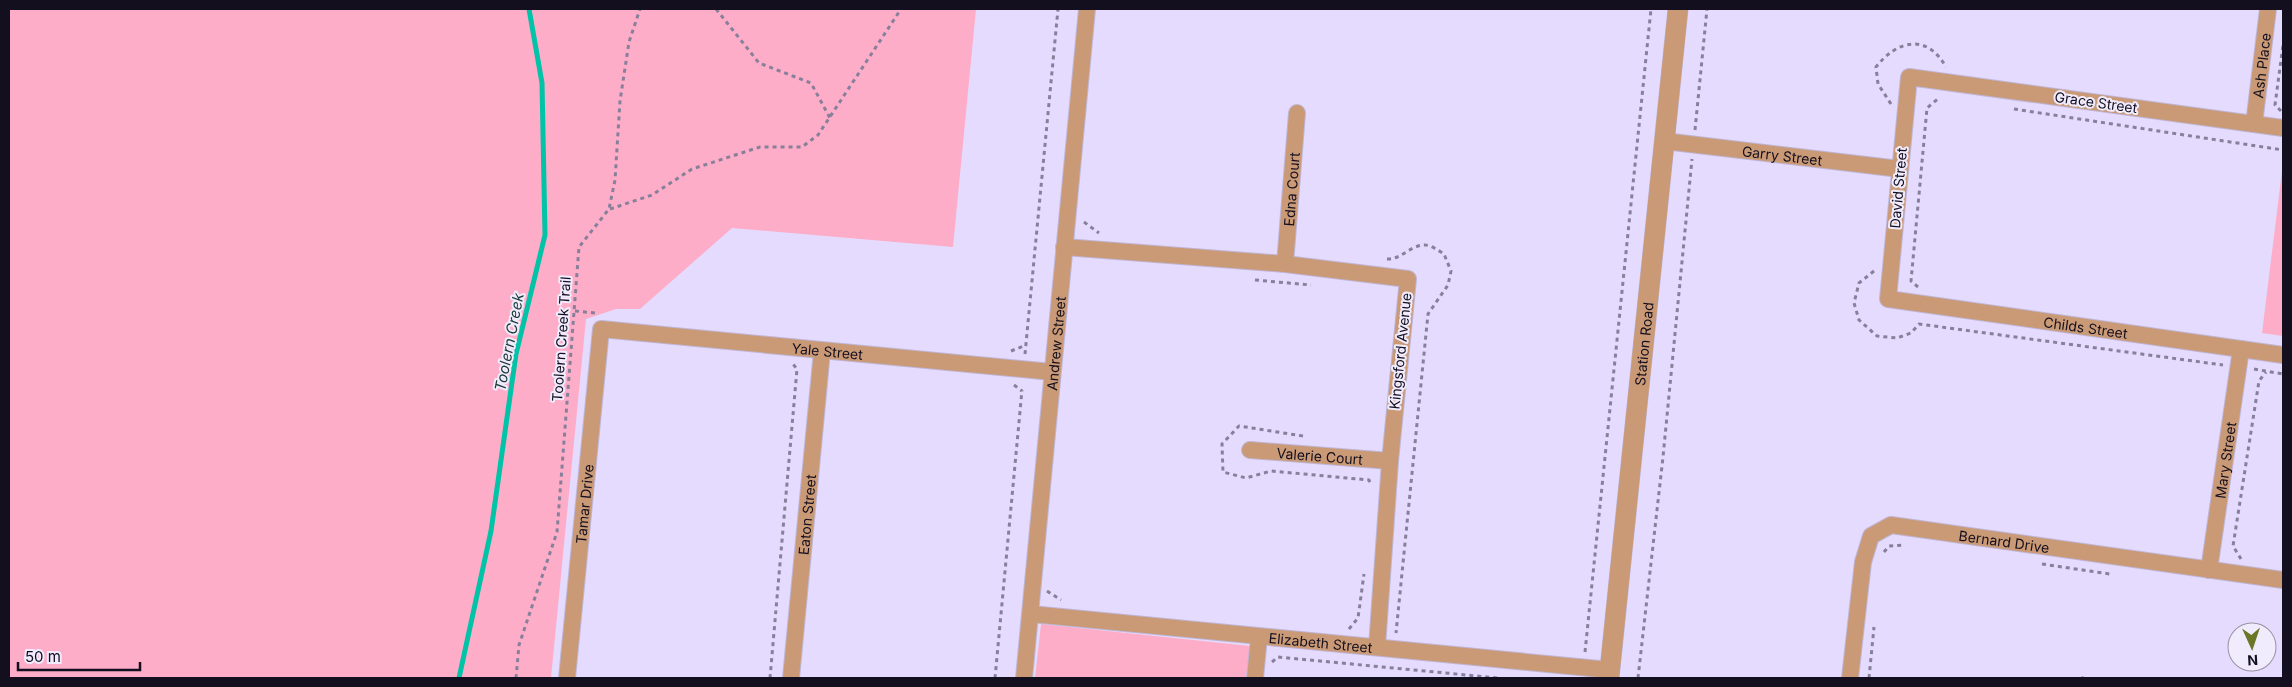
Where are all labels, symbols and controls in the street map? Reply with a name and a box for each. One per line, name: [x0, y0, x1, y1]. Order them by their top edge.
street label: Ash Place: [2249, 32, 2274, 99]
street label: Grace Street: [2054, 88, 2139, 116]
street label: Garry Street: [1741, 142, 1824, 168]
street label: David Street: [1886, 146, 1910, 229]
street label: Edna Court: [1280, 151, 1302, 227]
street label: Toolern Creek Trail: [548, 276, 574, 402]
water label: Toolern Creek: [490, 291, 528, 393]
street label: Kingsford Avenue: [1385, 292, 1415, 410]
street label: Andrew Street: [1043, 295, 1068, 391]
street label: Station Road: [1631, 301, 1656, 386]
street label: Childs Street: [2042, 313, 2129, 341]
street label: Yale Street: [791, 339, 864, 362]
street label: Mary Street: [2211, 420, 2239, 500]
street label: Valerie Court: [1276, 444, 1364, 467]
street label: Tamar Drive: [572, 463, 596, 544]
street label: Eaton Street: [794, 473, 819, 556]
street label: Bernard Drive: [1958, 526, 2051, 556]
north arrow: [2227, 622, 2277, 672]
street label: Elizabeth Street: [1268, 629, 1374, 656]
scale bar: [18, 640, 140, 672]
text: 50 m: [25, 647, 61, 666]
text: N: [2247, 652, 2258, 669]

